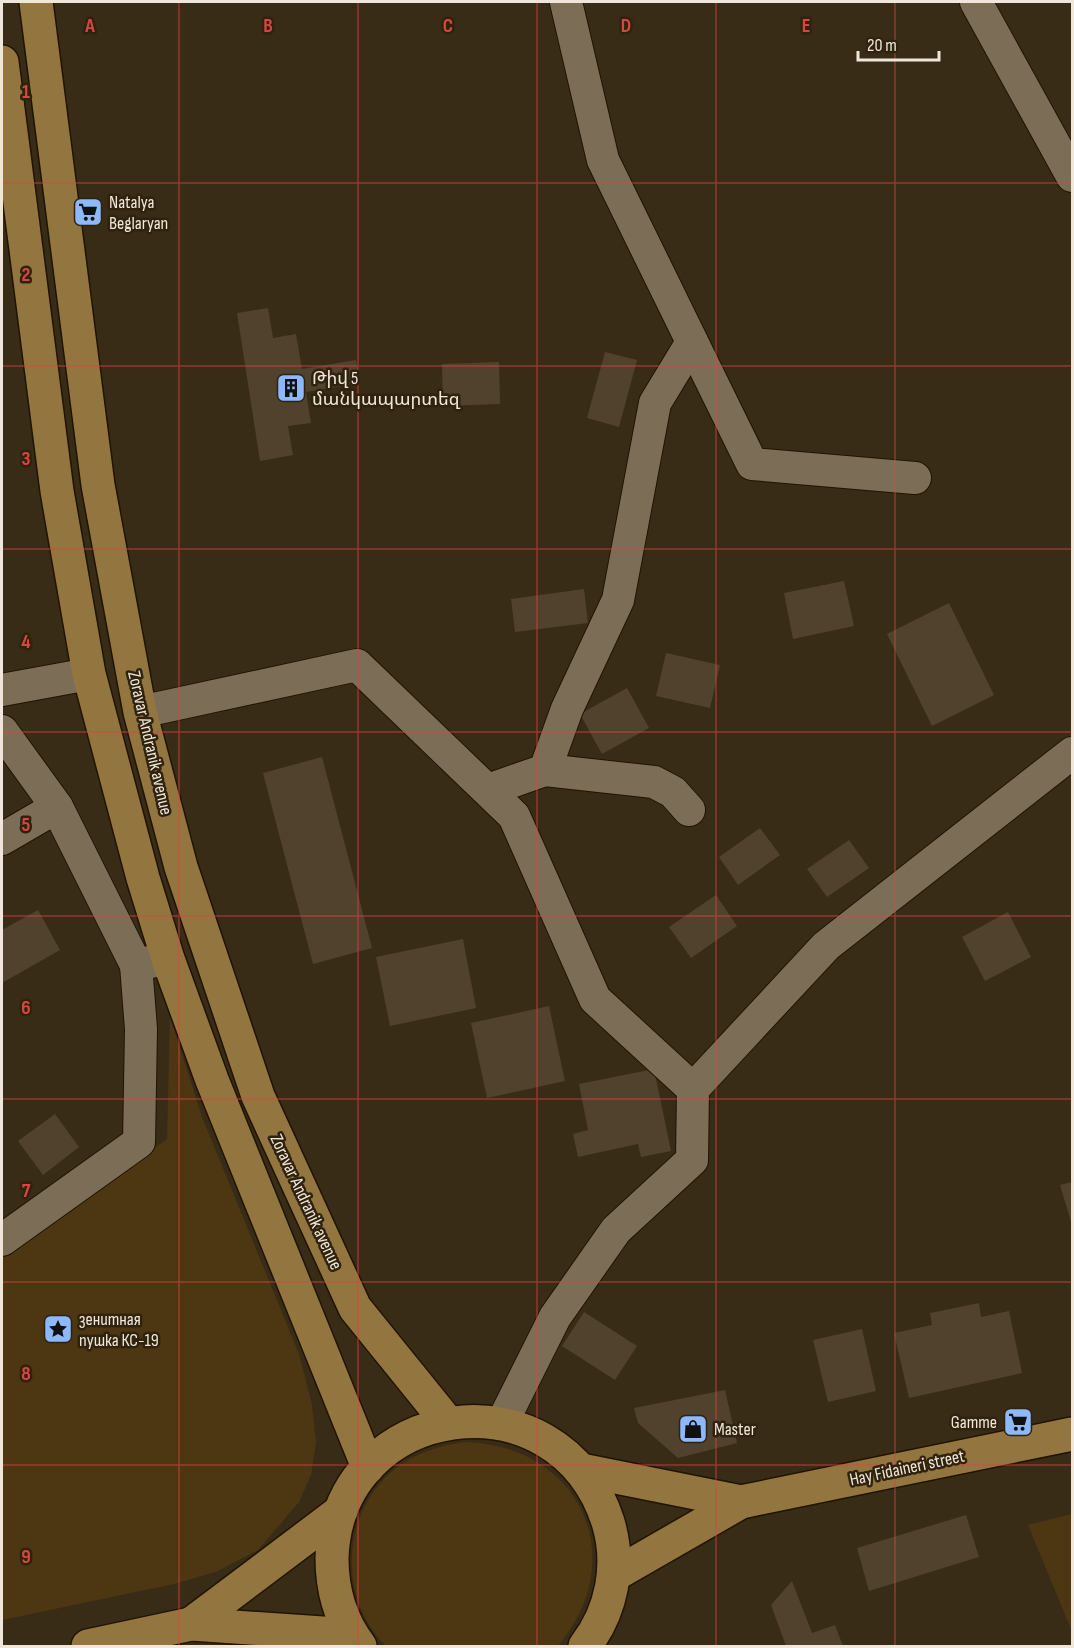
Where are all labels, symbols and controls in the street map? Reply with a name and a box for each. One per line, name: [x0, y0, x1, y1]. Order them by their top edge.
text: A: [84, 14, 95, 38]
text: B: [263, 14, 273, 38]
text: C: [443, 14, 453, 38]
text: D: [621, 14, 631, 38]
text: E: [802, 14, 810, 38]
scale bar: [858, 24, 939, 62]
text: 20 m: [867, 35, 897, 56]
text: 1: [22, 80, 30, 104]
place label: Natalya Beglaryan: [109, 192, 168, 234]
supermarket icon: Natalya Beglaryan: [72, 196, 104, 228]
text: 2: [22, 263, 30, 287]
place label: Թիվ 5 մանկապարտեզ: [312, 368, 461, 410]
building icon: Թիվ 5 մանկապարտեզ: [275, 372, 307, 404]
text: 3: [22, 447, 31, 471]
text: 4: [21, 630, 31, 654]
street label: Zoravar Andranik avenue: [123, 669, 177, 817]
text: 5: [22, 813, 31, 837]
text: 6: [21, 996, 31, 1020]
street label: Zoravar Andranik avenue: [265, 1131, 347, 1273]
text: 7: [22, 1179, 31, 1203]
place label: зенитная пушка КС-19: [79, 1309, 159, 1351]
place icon: зенитная пушка КС-19: [42, 1313, 74, 1345]
text: 8: [21, 1362, 31, 1386]
supermarket icon: Gamme: [1002, 1406, 1034, 1438]
place label: Gamme: [951, 1412, 997, 1433]
shop icon: Master: [677, 1413, 709, 1445]
place label: Master: [714, 1419, 756, 1440]
street label: Hay Fidaineri street: [848, 1445, 967, 1490]
text: 9: [21, 1545, 31, 1569]

